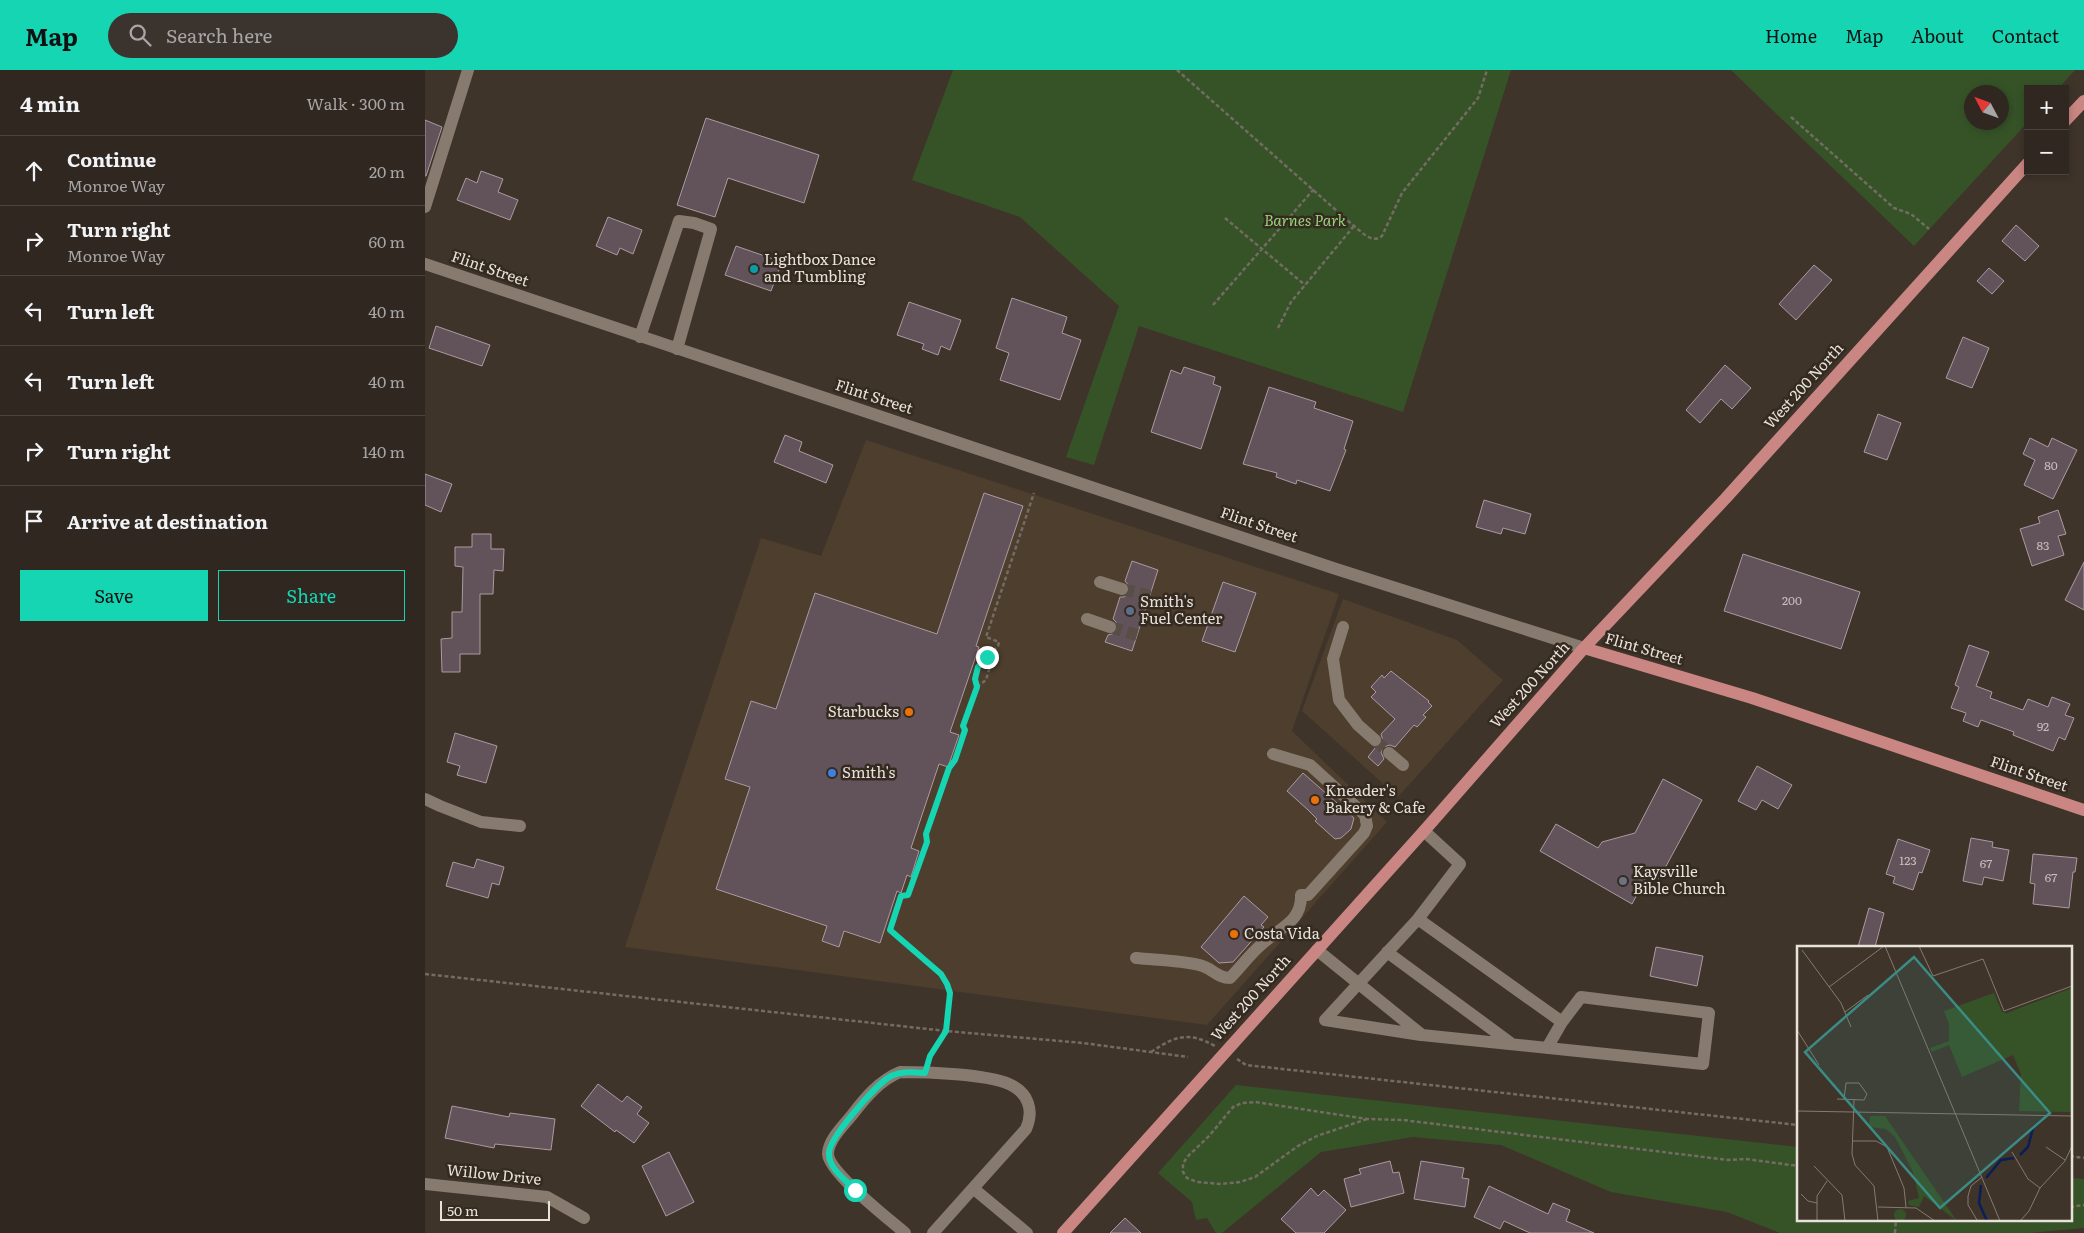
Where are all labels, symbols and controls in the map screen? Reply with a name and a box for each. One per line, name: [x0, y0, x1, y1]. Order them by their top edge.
search box: [108, 13, 458, 58]
text: Map: [25, 18, 78, 53]
icon: search: [126, 21, 154, 49]
text: Search here: [166, 21, 272, 49]
text: Home: [1765, 22, 1817, 49]
text: Map: [1845, 22, 1883, 49]
text: About: [1911, 22, 1964, 49]
text: Contact: [1992, 22, 2059, 49]
north arrow: [1964, 85, 2009, 130]
map controls: [2024, 85, 2069, 175]
button: +: [2024, 85, 2069, 130]
text: 4 min: [20, 87, 80, 118]
text: Walk · 300 m: [306, 91, 405, 115]
button: −: [2024, 130, 2069, 175]
text: Continue: [67, 145, 156, 173]
icon: ahead: [20, 157, 48, 185]
text: 20 m: [369, 159, 405, 183]
text: Monroe Way: [67, 173, 165, 197]
park label: Barnes Park: [1264, 208, 1347, 231]
text: Turn right: [67, 215, 171, 243]
icon: right: [20, 227, 48, 255]
text: 60 m: [368, 229, 405, 253]
text: Monroe Way: [67, 243, 165, 267]
street label: Flint Street: [449, 244, 532, 292]
place label: Lightbox Dance and Tumbling: [764, 247, 876, 287]
marker: Lightbox Dance and Tumbling: [748, 263, 760, 275]
icon: left: [20, 297, 48, 325]
text: Turn left: [67, 297, 154, 325]
text: 40 m: [368, 299, 405, 323]
street label: West 200 North: [1758, 336, 1848, 433]
icon: left: [20, 367, 48, 395]
text: Turn left: [67, 367, 154, 395]
text: 40 m: [368, 369, 405, 393]
street label: Flint Street: [833, 372, 916, 419]
icon: right: [20, 437, 48, 465]
text: Turn right: [67, 437, 171, 465]
text: 140 m: [362, 439, 405, 463]
house number: 80: [2044, 456, 2058, 474]
street label: Flint Street: [1218, 500, 1301, 548]
icon: arrive: [20, 507, 48, 535]
text: Arrive at destination: [67, 507, 268, 535]
house number: 83: [2036, 536, 2050, 554]
button: Save: [20, 570, 208, 621]
button: Share: [218, 570, 405, 621]
place label: Smith's Fuel Center: [1140, 589, 1222, 629]
house number: 200: [1782, 591, 1802, 609]
marker: Smith's Fuel Center: [1124, 605, 1136, 617]
street label: Flint Street: [1603, 625, 1686, 670]
street label: West 200 North: [1484, 635, 1574, 732]
route end: [976, 646, 999, 669]
place label: Starbucks: [828, 699, 899, 722]
marker: Starbucks: [903, 706, 915, 718]
house number: 92: [2037, 717, 2049, 735]
street label: Flint Street: [1988, 749, 2071, 797]
place label: Smith's: [842, 760, 896, 783]
marker: Smith's: [826, 767, 838, 779]
place label: Kneader's Bakery & Cafe: [1325, 778, 1426, 818]
marker: Kneader's Bakery & Cafe: [1309, 794, 1321, 806]
house number: 123: [1899, 851, 1917, 869]
house number: 67: [1980, 854, 1992, 872]
place label: Kaysville Bible Church: [1633, 859, 1726, 899]
house number: 67: [2045, 868, 2057, 886]
marker: Kaysville Bible Church: [1617, 875, 1629, 887]
place label: Costa Vida: [1244, 921, 1321, 944]
marker: Costa Vida: [1228, 928, 1240, 940]
inset map: [1797, 946, 2071, 1220]
street label: West 200 North: [1205, 948, 1295, 1045]
street label: Willow Drive: [446, 1157, 543, 1190]
route start: [844, 1179, 867, 1202]
scale bar: [440, 1198, 550, 1221]
text: 50 m: [447, 1200, 479, 1220]

